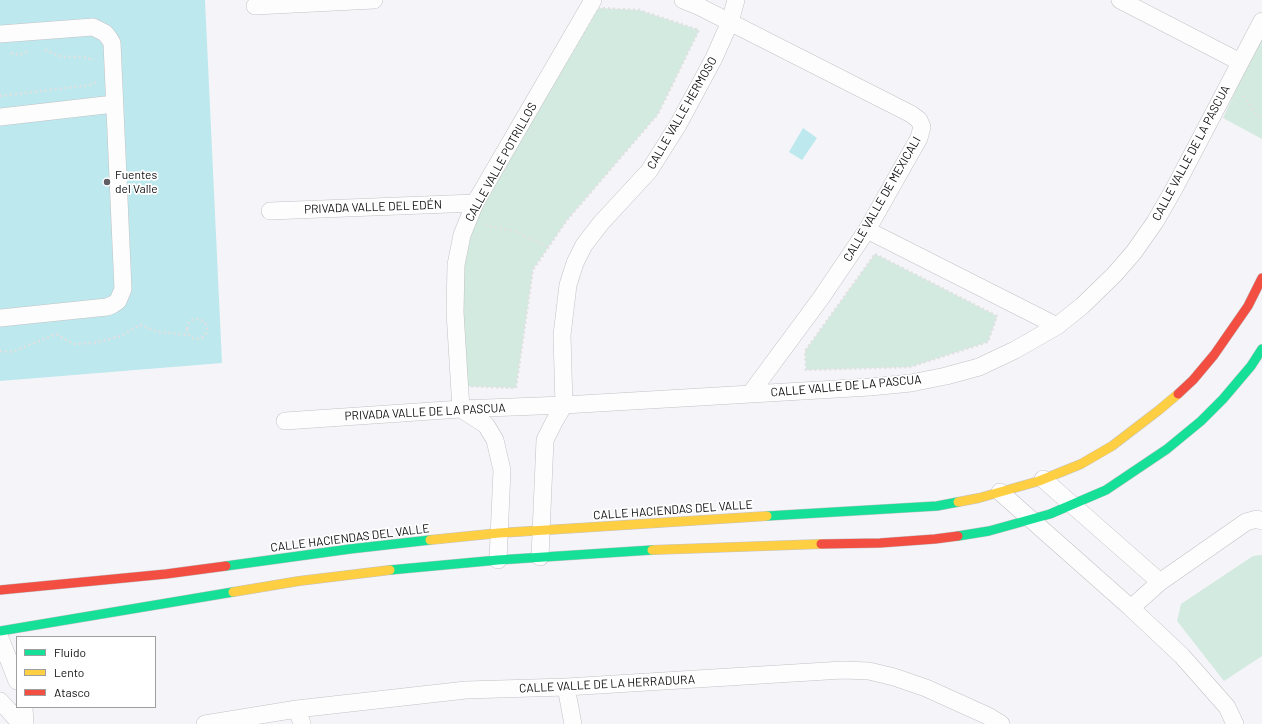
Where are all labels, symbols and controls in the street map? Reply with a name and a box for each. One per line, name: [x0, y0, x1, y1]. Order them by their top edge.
street label: CALLE VALLE HERMOSO: [644, 54, 720, 172]
street label: CALLE VALLE DE LA PASCUA: [1149, 83, 1233, 223]
street label: CALLE VALLE POTRILLOS: [462, 100, 540, 224]
street label: CALLE VALLE DE MEXICALI: [840, 134, 924, 264]
place label: Fuentes del Valle: [115, 168, 158, 196]
marker: Fuentes del Valle: [102, 177, 112, 187]
street label: PRIVADA VALLE DEL EDÉN: [304, 197, 442, 217]
street label: CALLE VALLE DE LA PASCUA: [770, 372, 922, 400]
street label: PRIVADA VALLE DE LA PASCUA: [344, 401, 506, 423]
street label: CALLE HACIENDAS DEL VALLE: [593, 497, 753, 523]
street label: CALLE HACIENDAS DEL VALLE: [270, 521, 430, 555]
legend: [16, 636, 156, 708]
text: Fluido: [54, 645, 86, 659]
text: Lento: [54, 665, 84, 679]
street label: CALLE VALLE DE LA HERRADURA: [519, 672, 695, 696]
text: Atasco: [54, 685, 90, 699]

